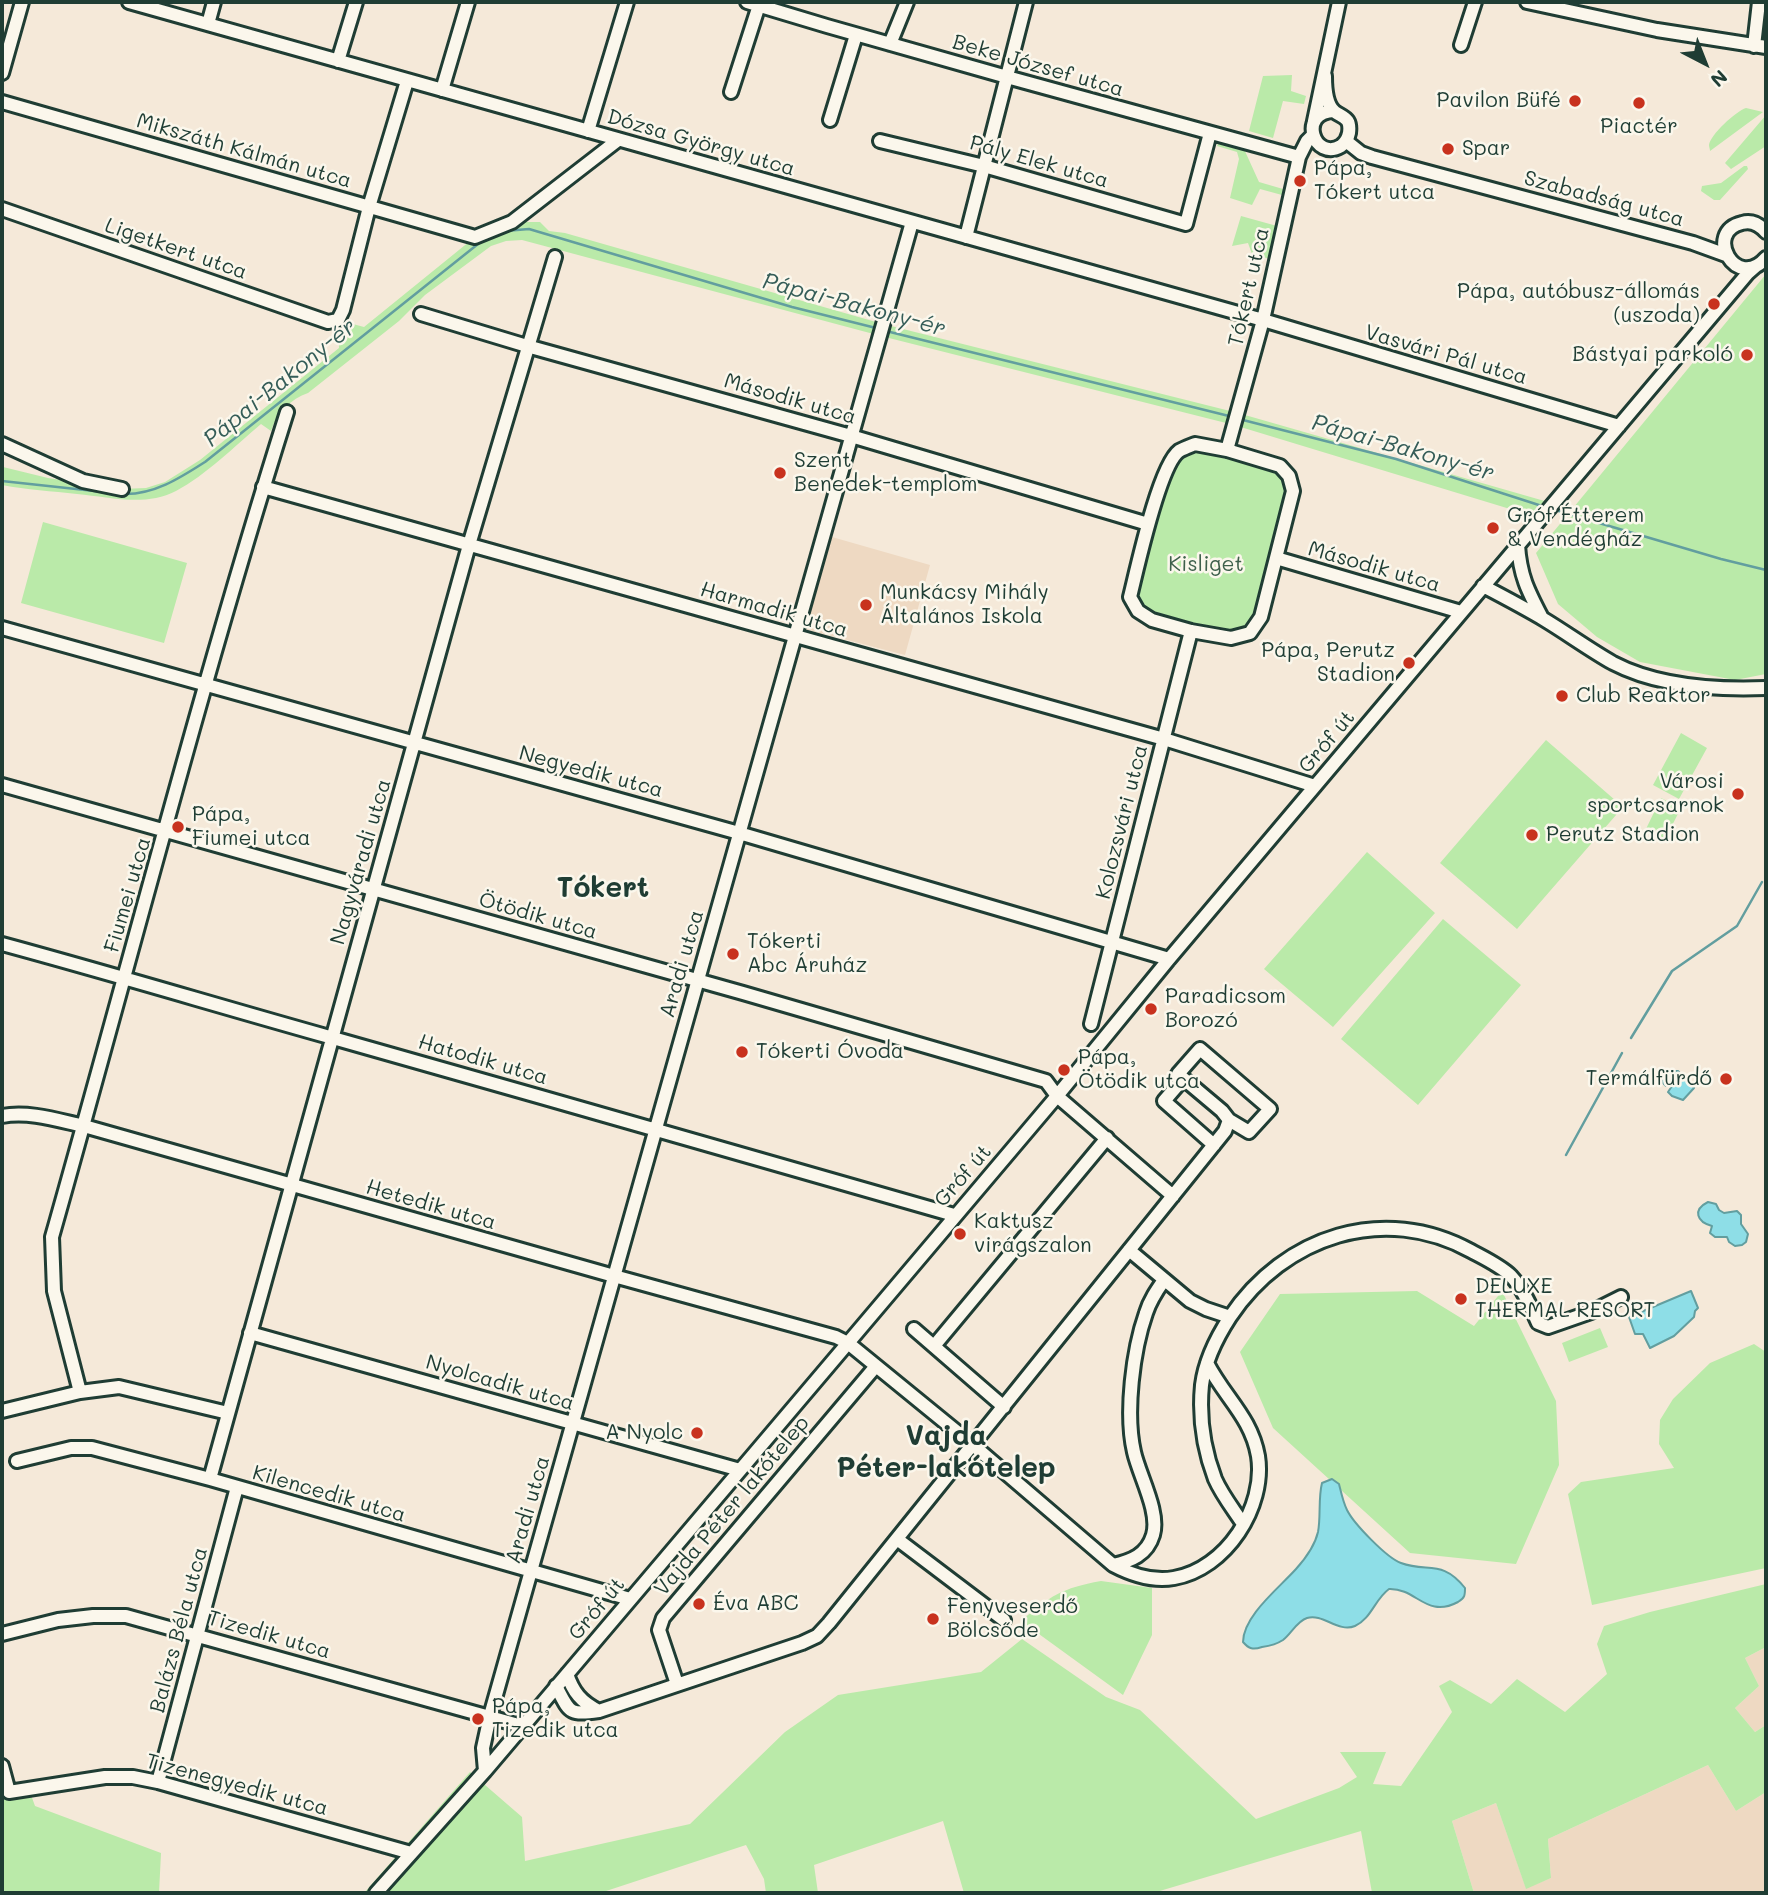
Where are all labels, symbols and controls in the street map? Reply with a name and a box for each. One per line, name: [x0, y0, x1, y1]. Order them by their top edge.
north arrow: [1670, 28, 1740, 98]
street label: Beke József utca: [950, 30, 1126, 102]
text: N: [1706, 65, 1733, 93]
place label: Pavilon Büfé: [1437, 88, 1561, 114]
marker: Pavilon Büfé: [1567, 93, 1583, 109]
marker: Piactér: [1631, 95, 1647, 111]
street label: Dózsa György utca: [604, 104, 798, 182]
street label: Mikszáth Kálmán utca: [134, 108, 354, 194]
place label: Piactér: [1600, 114, 1678, 140]
street label: Pály Elek utca: [967, 130, 1111, 194]
place label: Spar: [1462, 136, 1510, 162]
marker: Spar: [1440, 141, 1456, 157]
place label: Pápa, Tókert utca: [1314, 156, 1435, 206]
street label: Szabadság utca: [1521, 166, 1687, 232]
marker: Pápa, Tókert utca: [1292, 173, 1308, 189]
street label: Ligetkert utca: [102, 213, 250, 285]
street label: Tókert utca: [1223, 225, 1275, 349]
water label: Pápai-Bakony-ér: [759, 267, 949, 343]
place label: Pápa, autóbusz-állomás (uszoda): [1457, 279, 1700, 329]
marker: Pápa, autóbusz-állomás (uszoda): [1706, 296, 1722, 312]
water label: Pápai-Bakony-ér: [198, 313, 362, 453]
street label: Vasvári Pál utca: [1362, 320, 1530, 390]
place label: Bástyai parkoló: [1572, 342, 1733, 368]
marker: Bástyai parkoló: [1739, 347, 1755, 363]
street label: Második utca: [721, 368, 859, 430]
water label: Pápai-Bakony-ér: [1309, 409, 1497, 487]
place label: Szent Benedek-templom: [794, 448, 977, 498]
marker: Szent Benedek-templom: [772, 465, 788, 481]
place label: Gróf Étterem & Vendégház: [1507, 503, 1644, 553]
marker: Gróf Étterem & Vendégház: [1485, 520, 1501, 536]
street label: Második utca: [1305, 536, 1443, 598]
park label: Kisliget: [1168, 552, 1244, 578]
street label: Harmadik utca: [697, 577, 851, 643]
place label: Munkácsy Mihály Általános Iskola: [880, 580, 1049, 630]
marker: Munkácsy Mihály Általános Iskola: [858, 597, 874, 613]
place label: Pápa, Perutz Stadion: [1261, 638, 1395, 688]
marker: Pápa, Perutz Stadion: [1401, 655, 1417, 671]
place label: Club Reaktor: [1576, 683, 1711, 709]
marker: Club Reaktor: [1554, 688, 1570, 704]
street label: Gróf út: [1294, 705, 1360, 779]
street label: Negyedik utca: [516, 741, 666, 803]
street label: Kolozsvári utca: [1091, 742, 1153, 902]
place label: Városi sportcsarnok: [1587, 769, 1724, 819]
street label: Nagyváradi utca: [325, 776, 397, 948]
marker: Városi sportcsarnok: [1730, 786, 1746, 802]
place label: Pápa, Fiumei utca: [192, 802, 311, 852]
marker: Pápa, Fiumei utca: [170, 819, 186, 835]
place label: Perutz Stadion: [1546, 822, 1699, 848]
marker: Perutz Stadion: [1524, 827, 1540, 843]
street label: Fiumei utca: [100, 834, 156, 956]
district label: Tókert: [557, 871, 649, 905]
street label: Ötödik utca: [476, 887, 600, 945]
street label: Aradi utca: [655, 907, 709, 1021]
place label: Tókerti Abc Áruház: [747, 929, 867, 979]
marker: Tókerti Abc Áruház: [725, 946, 741, 962]
place label: Paradicsom Borozó: [1165, 984, 1286, 1034]
marker: Paradicsom Borozó: [1143, 1001, 1159, 1017]
street label: Hatodik utca: [415, 1029, 551, 1091]
place label: Tókerti Óvoda: [756, 1039, 904, 1065]
marker: Tókerti Óvoda: [734, 1044, 750, 1060]
place label: Pápa, Ötödik utca: [1078, 1045, 1200, 1095]
marker: Pápa, Ötödik utca: [1056, 1062, 1072, 1078]
place label: Termálfürdő: [1586, 1066, 1712, 1092]
marker: Termálfürdő: [1718, 1071, 1734, 1087]
street label: Gróf út: [929, 1140, 997, 1212]
street label: Hetedik utca: [363, 1174, 499, 1236]
place label: Kaktusz virágszalon: [974, 1209, 1092, 1259]
marker: Kaktusz virágszalon: [952, 1226, 968, 1242]
place label: DELUXE THERMAL RESORT: [1475, 1274, 1655, 1324]
marker: DELUXE THERMAL RESORT: [1453, 1291, 1469, 1307]
street label: Nyolcadik utca: [423, 1350, 577, 1416]
street label: Vajda Péter lakótelep: [649, 1411, 815, 1601]
district label: Vajda Péter-lakótelep: [836, 1419, 1056, 1485]
place label: A Nyolc: [605, 1420, 683, 1446]
marker: A Nyolc: [689, 1425, 705, 1441]
street label: Aradi utca: [501, 1453, 555, 1567]
street label: Kilencedik utca: [249, 1460, 409, 1528]
street label: Balázs Béla utca: [145, 1544, 213, 1716]
street label: Gróf út: [564, 1572, 630, 1646]
place label: Éva ABC: [713, 1591, 799, 1617]
place label: Fenyveserdő Bölcsőde: [947, 1594, 1078, 1644]
marker: Éva ABC: [691, 1596, 707, 1612]
street label: Tizedik utca: [205, 1605, 333, 1665]
marker: Fenyveserdő Bölcsőde: [925, 1611, 941, 1627]
place label: Pápa, Tizedik utca: [492, 1694, 619, 1744]
marker: Pápa, Tizedik utca: [470, 1711, 486, 1727]
street label: Tizenegyedik utca: [143, 1749, 331, 1821]

